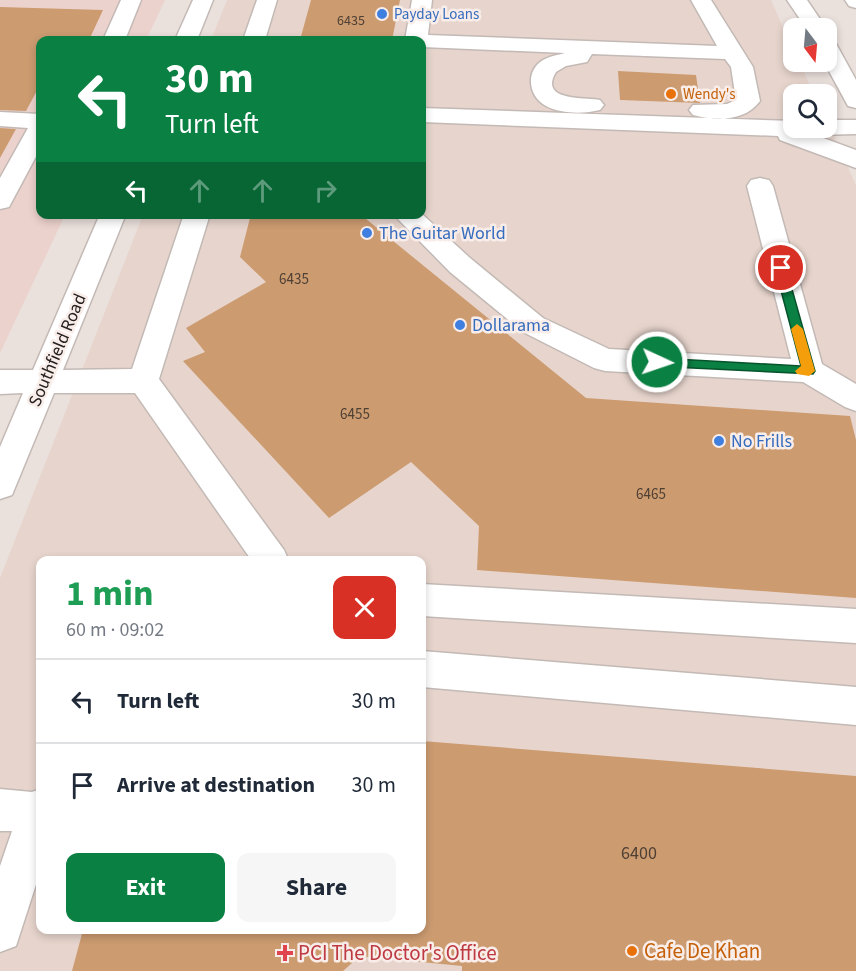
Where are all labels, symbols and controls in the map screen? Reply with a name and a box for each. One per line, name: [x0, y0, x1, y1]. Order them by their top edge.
place label: Payday Loans: [394, 4, 479, 25]
marker: Payday Loans: [375, 7, 389, 21]
house number: 6435: [337, 11, 365, 31]
north arrow: [783, 18, 837, 72]
map controls: [783, 18, 837, 138]
text: 30 m: [165, 49, 254, 109]
icon: left: [66, 60, 144, 138]
place label: Wendy's: [683, 84, 736, 105]
button: search: [783, 84, 837, 138]
marker: Wendy's: [664, 87, 678, 101]
text: Turn left: [165, 105, 259, 144]
icon: left: [120, 174, 153, 207]
icon: ahead: [183, 174, 216, 207]
icon: ahead: [246, 174, 279, 207]
icon: right: [309, 174, 342, 207]
place label: The Guitar World: [379, 221, 506, 246]
marker: The Guitar World: [360, 226, 374, 240]
pin: [755, 242, 806, 293]
icon: arrive: [764, 251, 797, 284]
house number: 6435: [279, 269, 309, 290]
street label: Southfield Road: [22, 290, 93, 411]
place label: Dollarama: [472, 313, 550, 338]
marker: Dollarama: [453, 318, 467, 332]
position arrow: [625, 330, 689, 394]
house number: 6455: [340, 404, 370, 425]
place label: No Frills: [731, 429, 792, 454]
marker: No Frills: [712, 434, 726, 448]
house number: 6465: [636, 484, 666, 505]
text: 1 min: [66, 568, 154, 619]
button: close: [333, 576, 396, 639]
text: 60 m · 09:02: [66, 616, 164, 644]
icon: left: [66, 685, 99, 718]
text: Turn left: [117, 685, 199, 717]
text: 30 m: [351, 685, 396, 717]
icon: arrive: [66, 769, 99, 802]
text: Arrive at destination: [117, 769, 315, 801]
text: 30 m: [351, 769, 396, 801]
house number: 6400: [621, 841, 657, 866]
button: Exit: [66, 853, 225, 922]
button: Share: [237, 853, 396, 922]
place label: Cafe De Khan: [644, 936, 760, 966]
place label: PCI The Doctor's Office: [298, 938, 497, 968]
marker: PCI The Doctor's Office: [276, 944, 294, 962]
marker: Cafe De Khan: [625, 944, 639, 958]

